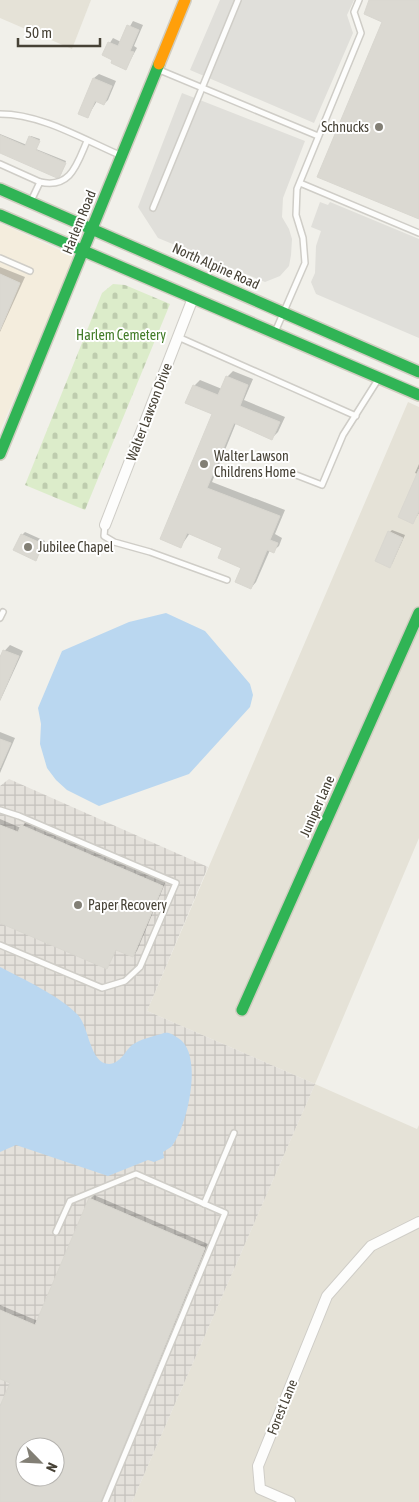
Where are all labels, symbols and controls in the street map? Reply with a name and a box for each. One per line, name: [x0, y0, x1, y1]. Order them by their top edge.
scale bar: [18, 15, 100, 47]
text: 50 m: [25, 24, 52, 41]
place label: Schnucks: [321, 119, 369, 135]
marker: Schnucks: [373, 121, 385, 133]
street label: Harlem Road: [59, 188, 99, 256]
street label: North Alpine Road: [170, 240, 262, 292]
park label: Harlem Cemetery: [76, 327, 166, 343]
street label: Walter Lawson Drive: [123, 361, 175, 463]
place label: Walter Lawson Childrens Home: [214, 448, 296, 480]
marker: Walter Lawson Childrens Home: [198, 458, 210, 470]
place label: Jubilee Chapel: [38, 539, 114, 555]
marker: Jubilee Chapel: [22, 541, 34, 553]
street label: Juniper Lane: [296, 773, 338, 839]
place label: Paper Recovery: [88, 897, 167, 913]
marker: Paper Recovery: [72, 899, 84, 911]
street label: Forest Lane: [264, 1377, 300, 1437]
north arrow: [15, 1437, 65, 1487]
text: N: [43, 1460, 61, 1474]

